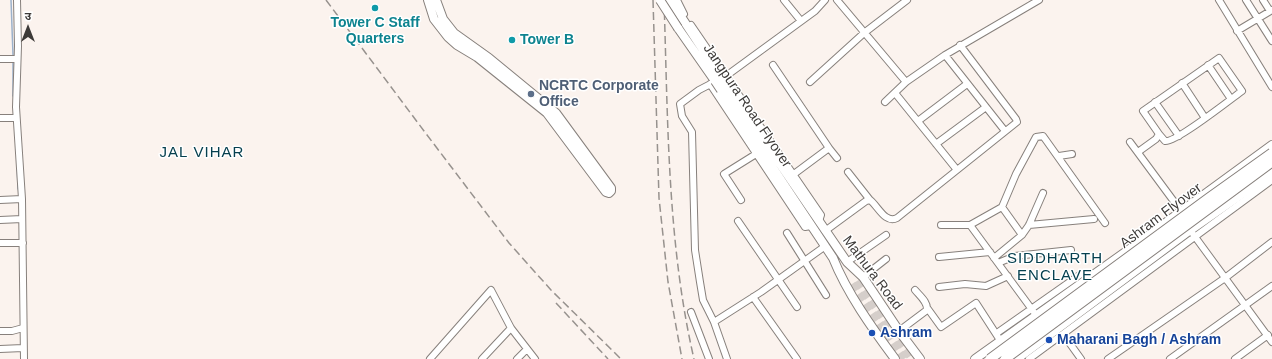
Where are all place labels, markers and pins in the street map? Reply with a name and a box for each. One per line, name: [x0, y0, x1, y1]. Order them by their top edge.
marker: Tower C Staff Quarters: [370, 3, 380, 13]
place label: Tower C Staff Quarters: [330, 15, 420, 48]
place label: Tower B: [520, 32, 574, 48]
marker: Tower B: [507, 35, 517, 45]
place label: NCRTC Corporate Office: [539, 78, 659, 110]
marker: NCRTC Corporate Office: [526, 89, 536, 99]
place label: Ashram: [880, 325, 932, 341]
marker: Ashram: [867, 328, 877, 338]
place label: Maharani Bagh / Ashram: [1057, 332, 1221, 348]
marker: Maharani Bagh / Ashram: [1044, 335, 1054, 345]

